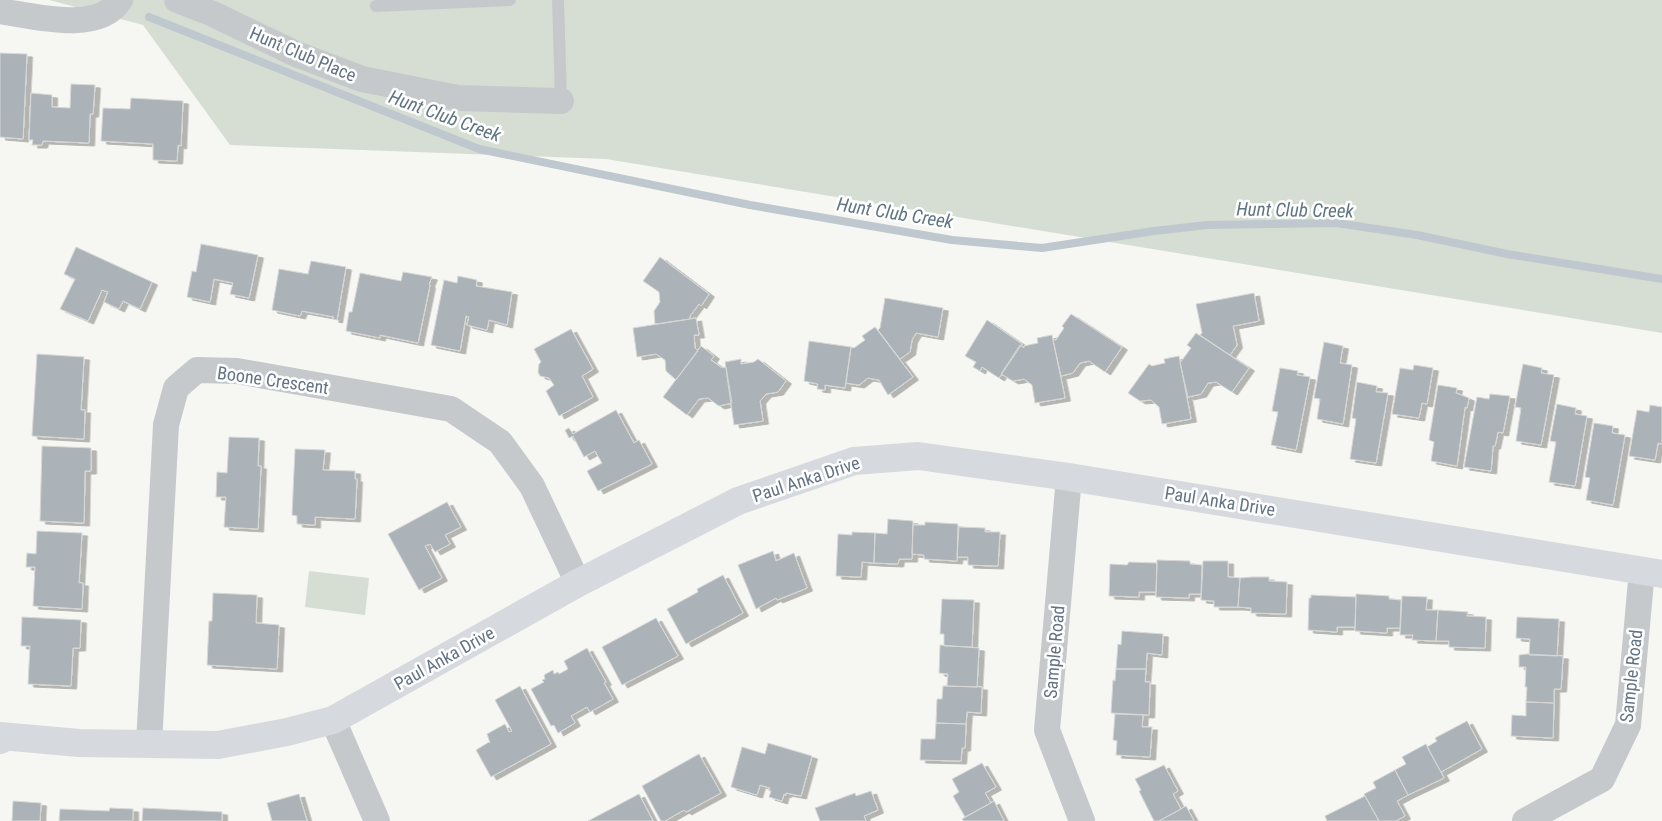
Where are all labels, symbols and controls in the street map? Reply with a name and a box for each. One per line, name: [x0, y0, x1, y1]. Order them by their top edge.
street label: Hunt Club Place: [247, 22, 359, 86]
water label: Hunt Club Creek: [386, 85, 505, 147]
water label: Hunt Club Creek: [835, 192, 956, 234]
water label: Hunt Club Creek: [1236, 197, 1355, 223]
street label: Boone Crescent: [216, 362, 330, 398]
street label: Paul Anka Drive: [750, 452, 862, 506]
street label: Paul Anka Drive: [1163, 482, 1277, 520]
street label: Sample Road: [1039, 605, 1069, 699]
street label: Paul Anka Drive: [390, 622, 498, 694]
street label: Sample Road: [1616, 629, 1646, 723]

